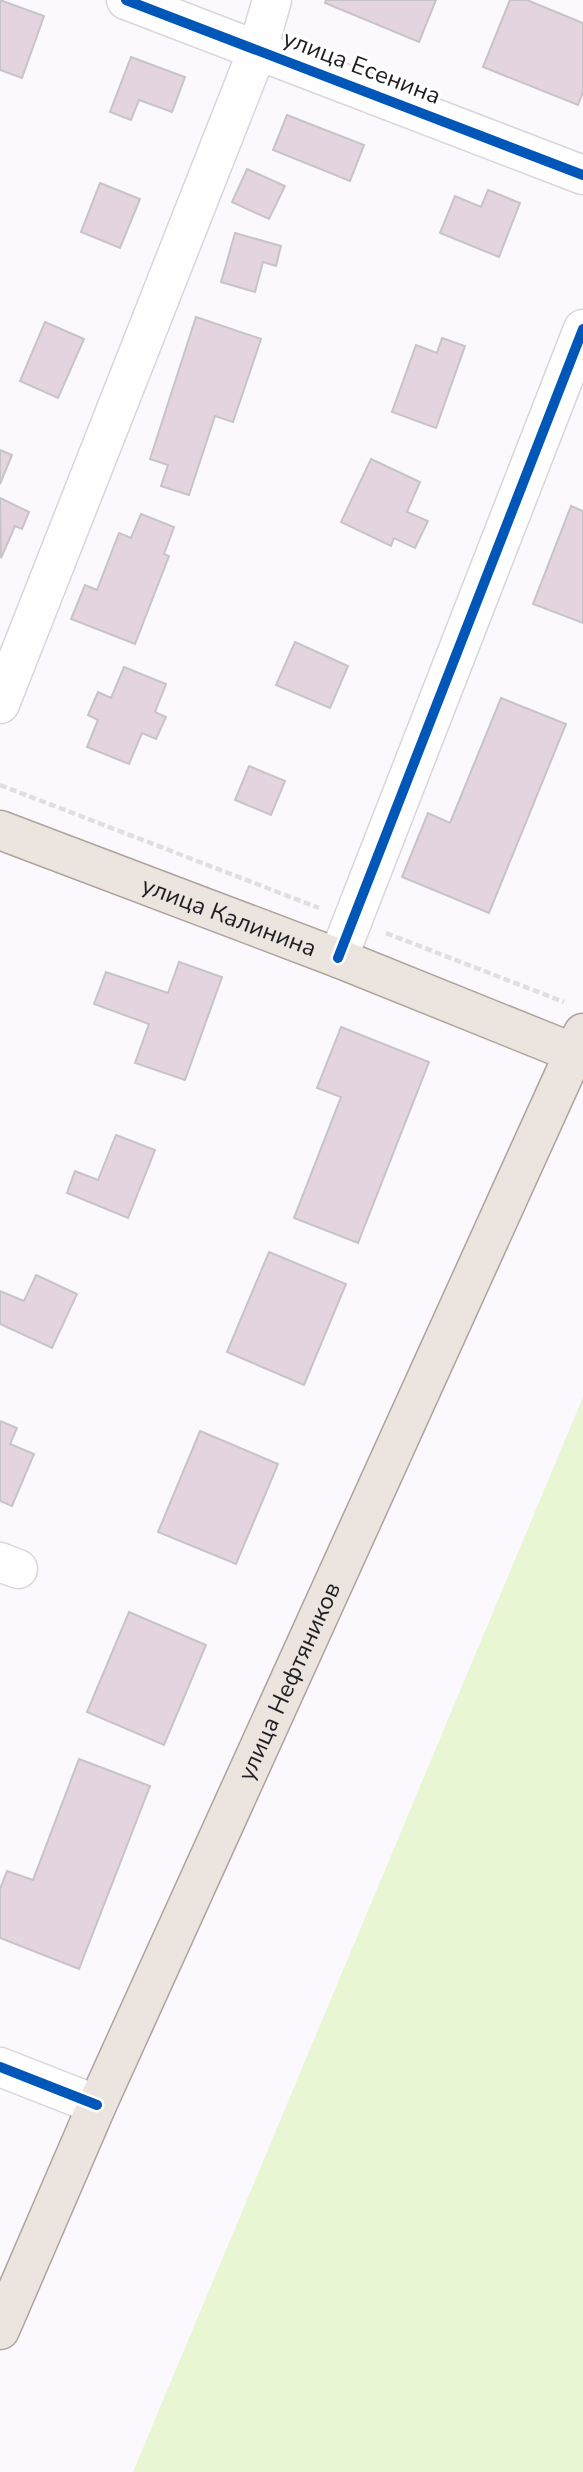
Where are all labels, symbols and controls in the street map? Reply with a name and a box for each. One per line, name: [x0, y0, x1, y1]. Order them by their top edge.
street label: улица Есенина: [279, 22, 445, 112]
street label: улица Калинина: [137, 869, 321, 964]
street label: улица Нефтяников: [230, 1577, 348, 1786]

